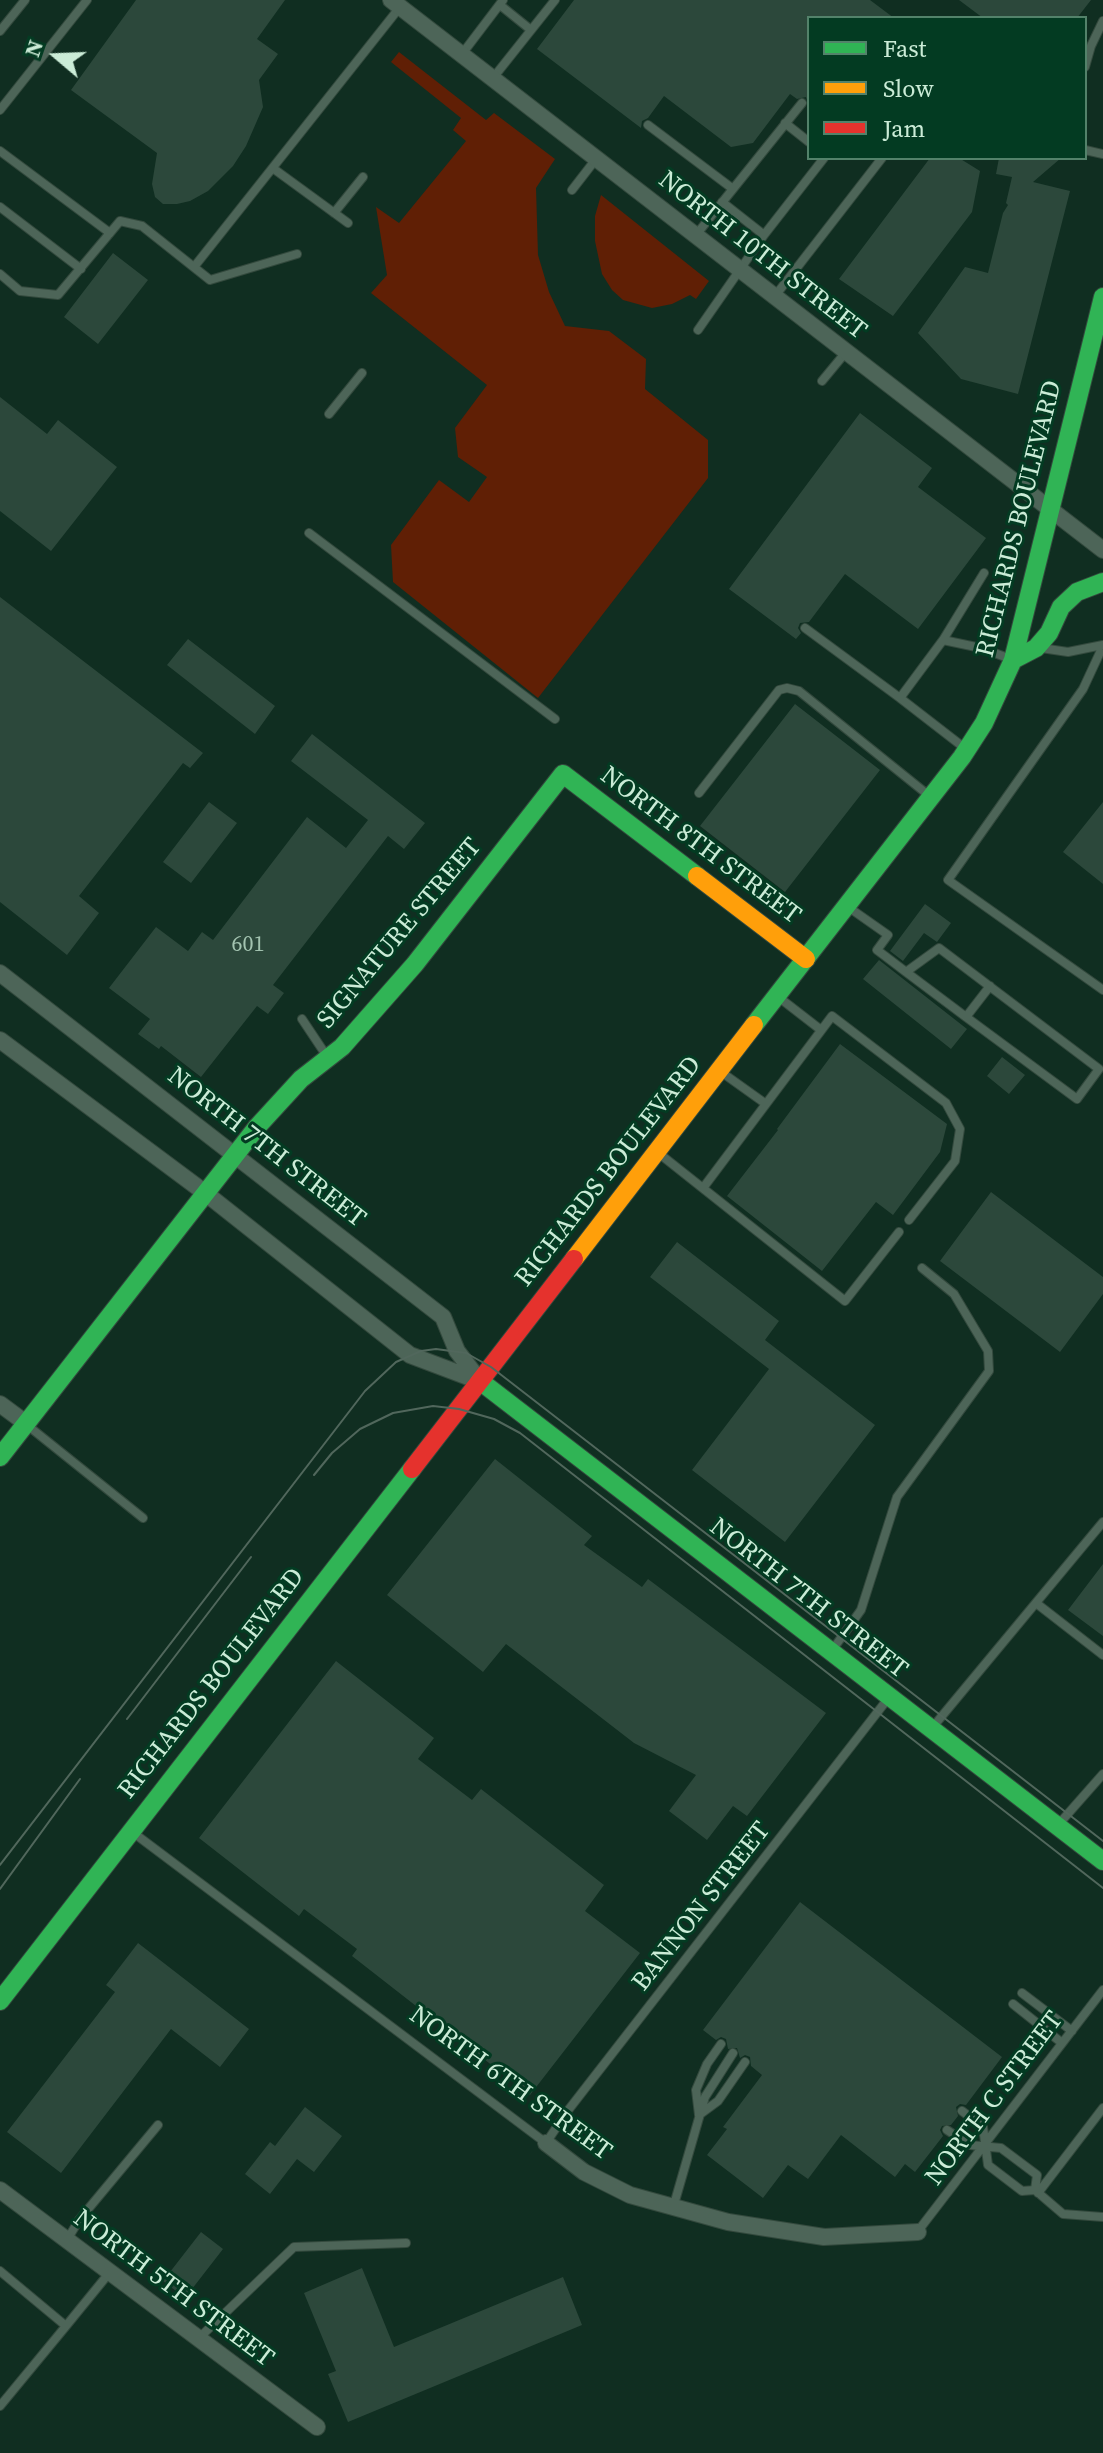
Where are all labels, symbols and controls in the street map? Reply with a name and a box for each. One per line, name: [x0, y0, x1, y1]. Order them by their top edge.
north arrow: [16, 16, 96, 96]
legend: [807, 16, 1087, 160]
text: Fast: [883, 32, 926, 65]
text: N: [17, 36, 50, 61]
text: Slow: [883, 72, 934, 105]
text: Jam: [883, 112, 925, 145]
street label: NORTH 10TH STREET: [652, 165, 872, 347]
street label: RICHARDS BOULEVARD: [971, 377, 1069, 661]
street label: NORTH 8TH STREET: [594, 761, 806, 931]
street label: SIGNATURE STREET: [311, 833, 489, 1035]
house number: 601: [232, 932, 264, 958]
street label: RICHARDS BOULEVARD: [509, 1050, 709, 1294]
street label: NORTH 7TH STREET: [161, 1061, 371, 1235]
street label: NORTH 7TH STREET: [703, 1512, 913, 1686]
street label: RICHARDS BOULEVARD: [112, 1562, 312, 1806]
street label: BANNON STREET: [626, 1816, 778, 1998]
street label: NORTH 6TH STREET: [403, 2000, 617, 2168]
street label: NORTH C STREET: [919, 2006, 1071, 2192]
street label: NORTH 5TH STREET: [67, 2204, 279, 2374]

